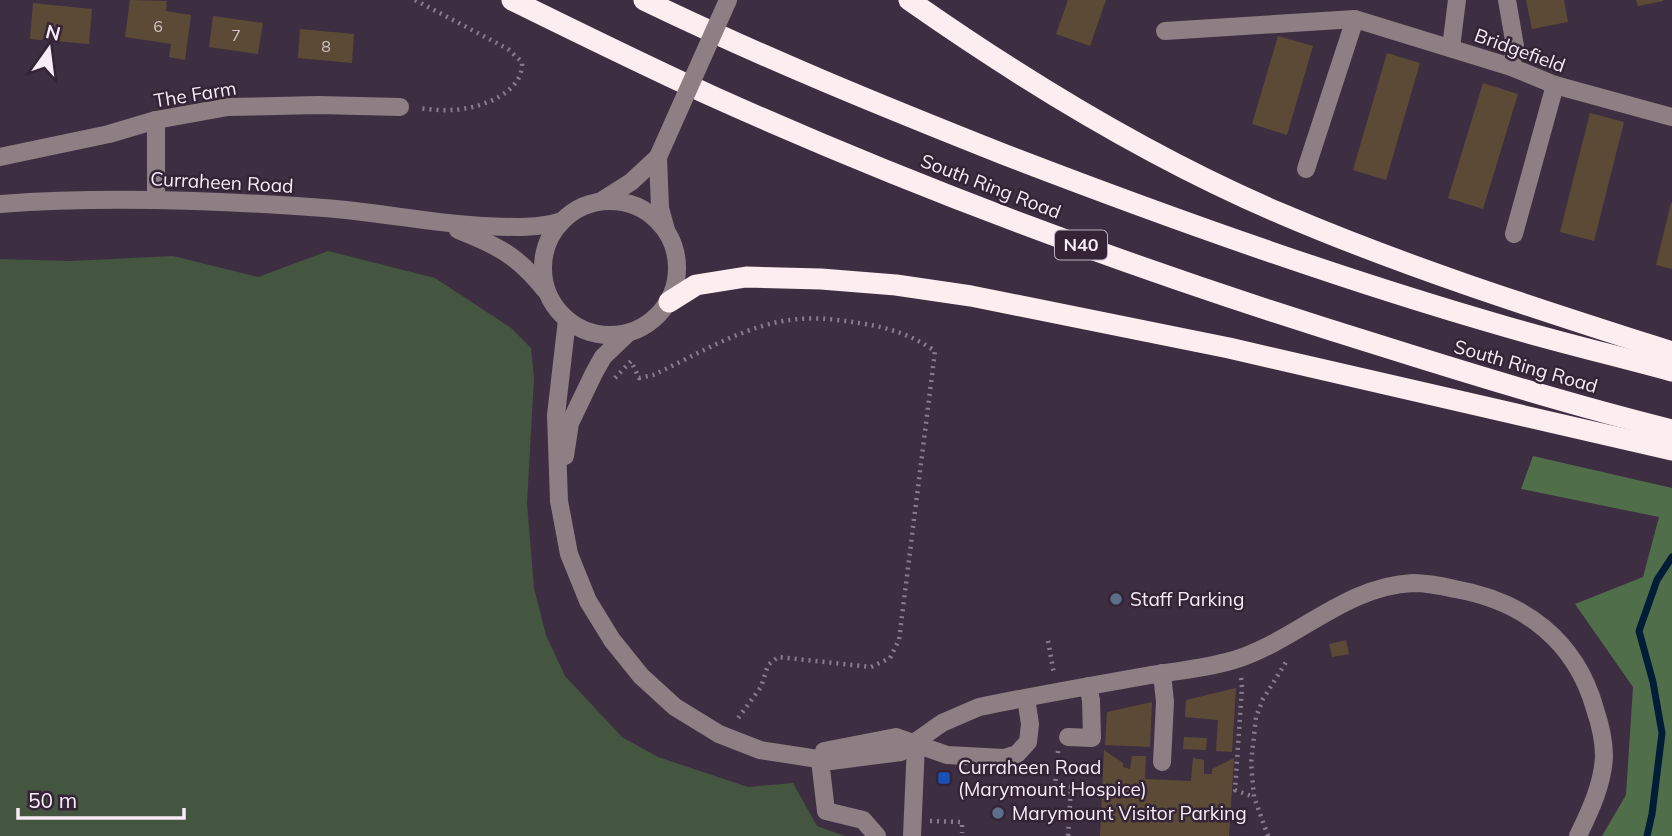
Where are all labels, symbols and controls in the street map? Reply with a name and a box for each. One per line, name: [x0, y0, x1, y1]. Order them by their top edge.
north arrow: [14, 14, 84, 84]
house number: 6: [153, 16, 163, 36]
text: N: [43, 19, 63, 46]
street label: Bridgefield: [1471, 23, 1569, 77]
house number: 7: [231, 25, 241, 45]
house number: 8: [321, 36, 331, 56]
street label: The Farm: [152, 76, 238, 112]
street label: South Ring Road: [918, 148, 1064, 224]
street label: Curraheen Road: [150, 166, 294, 198]
road number: N40: [1055, 230, 1107, 260]
street label: South Ring Road: [1451, 334, 1601, 398]
place label: Staff Parking: [1130, 587, 1244, 611]
marker: Staff Parking: [1108, 591, 1124, 607]
place label: Curraheen Road (Marymount Hospice): [958, 755, 1147, 801]
marker: Curraheen Road (Marymount Hospice): [936, 770, 952, 786]
scale bar: [18, 776, 184, 820]
text: 50 m: [28, 787, 77, 813]
place label: Marymount Visitor Parking: [1012, 801, 1247, 825]
marker: Marymount Visitor Parking: [990, 805, 1006, 821]

